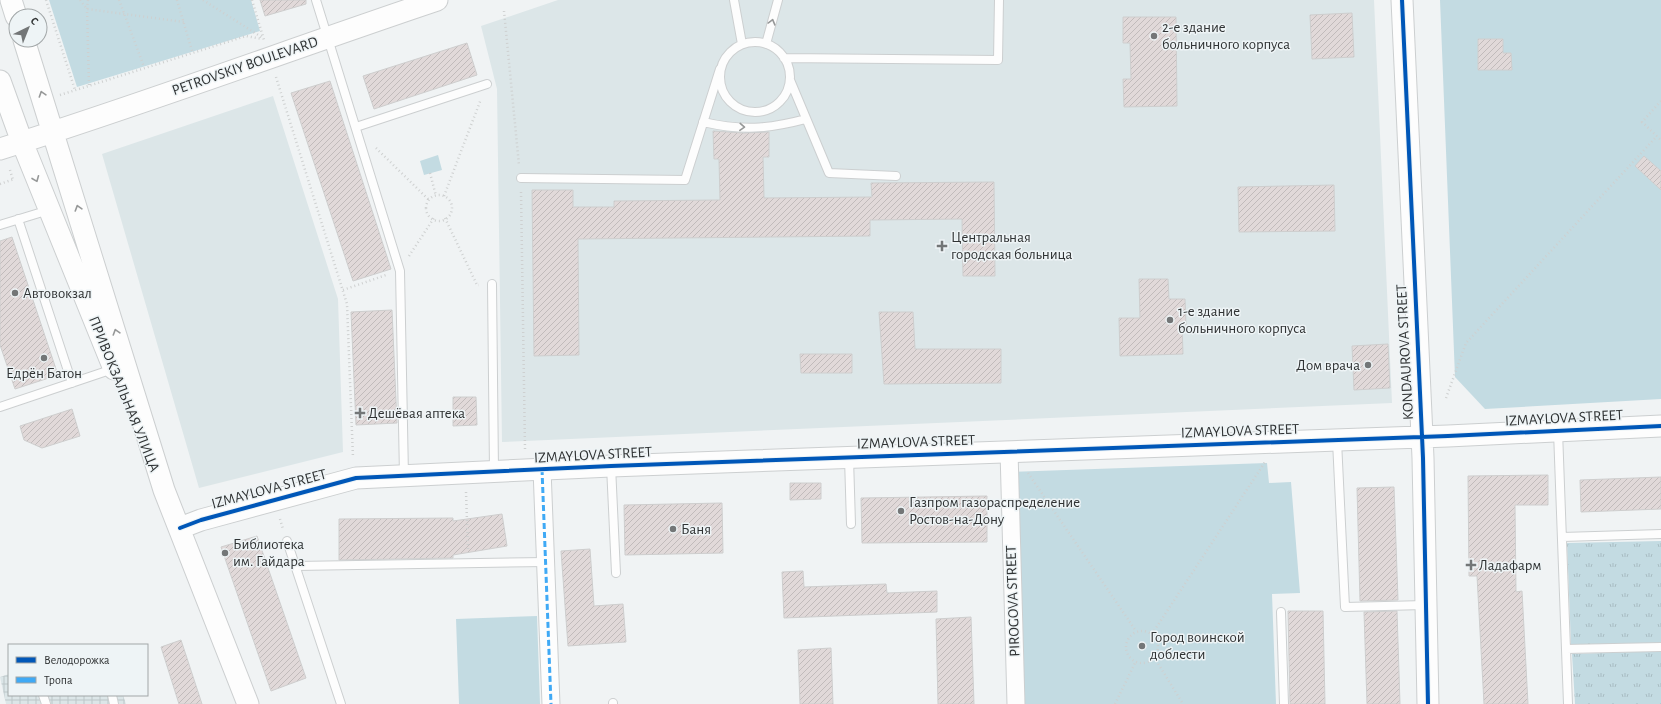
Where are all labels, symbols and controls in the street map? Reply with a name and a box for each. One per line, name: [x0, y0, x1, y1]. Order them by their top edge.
north arrow: [8, 8, 48, 48]
text: С: [28, 15, 40, 27]
one-way arrow: [768, 19, 776, 25]
place label: 2-е здание больничного корпуса: [1162, 20, 1290, 52]
marker: 2-е здание больничного корпуса: [1149, 31, 1159, 41]
street label: PETROVSKIY BOULEVARD: [170, 34, 320, 98]
one-way arrow: [38, 91, 47, 98]
one-way arrow: [739, 123, 745, 132]
one-way arrow: [32, 175, 40, 182]
one-way arrow: [74, 205, 83, 212]
place label: Центральная городская больница: [951, 230, 1073, 262]
marker: Центральная городская больница: [936, 240, 948, 252]
street label: KONDAUROVA STREET: [1394, 283, 1416, 420]
place label: Автовокзал: [23, 286, 92, 301]
marker: Автовокзал: [10, 288, 20, 298]
place label: 1-е здание больничного корпуса: [1178, 304, 1306, 336]
street label: ПРИВОКЗАЛЬНАЯ УЛИЦА: [86, 314, 162, 474]
marker: 1-е здание больничного корпуса: [1165, 315, 1175, 325]
one-way arrow: [112, 329, 120, 336]
marker: Едрён Батон: [39, 353, 49, 363]
place label: Дом врача: [1296, 358, 1360, 373]
marker: Дом врача: [1363, 360, 1373, 370]
place label: Едрён Батон: [6, 366, 82, 381]
place label: Дешёвая аптека: [368, 406, 465, 421]
street label: IZMAYLOVA STREET: [1505, 407, 1624, 429]
marker: Дешёвая аптека: [355, 408, 365, 418]
street label: IZMAYLOVA STREET: [1181, 421, 1300, 441]
street label: IZMAYLOVA STREET: [857, 432, 976, 452]
street label: IZMAYLOVA STREET: [534, 444, 653, 466]
street label: IZMAYLOVA STREET: [210, 466, 329, 512]
place label: Газпром газораспределение Ростов-на-Дону: [909, 495, 1080, 527]
marker: Газпром газораспределение Ростов-на-Дону: [896, 506, 906, 516]
place label: Баня: [681, 522, 711, 537]
marker: Баня: [668, 524, 678, 534]
place label: Библиотека им. Гайдара: [233, 537, 305, 569]
street label: PIROGOVA STREET: [1004, 544, 1022, 657]
marker: Библиотека им. Гайдара: [220, 548, 230, 558]
place label: Ладафарм: [1479, 558, 1542, 573]
marker: Ладафарм: [1466, 560, 1476, 570]
place label: Город воинской доблести: [1150, 630, 1245, 662]
marker: Город воинской доблести: [1137, 641, 1147, 651]
legend: [8, 644, 148, 696]
text: Велодорожка: [44, 654, 110, 666]
text: Тропа: [44, 674, 73, 686]

